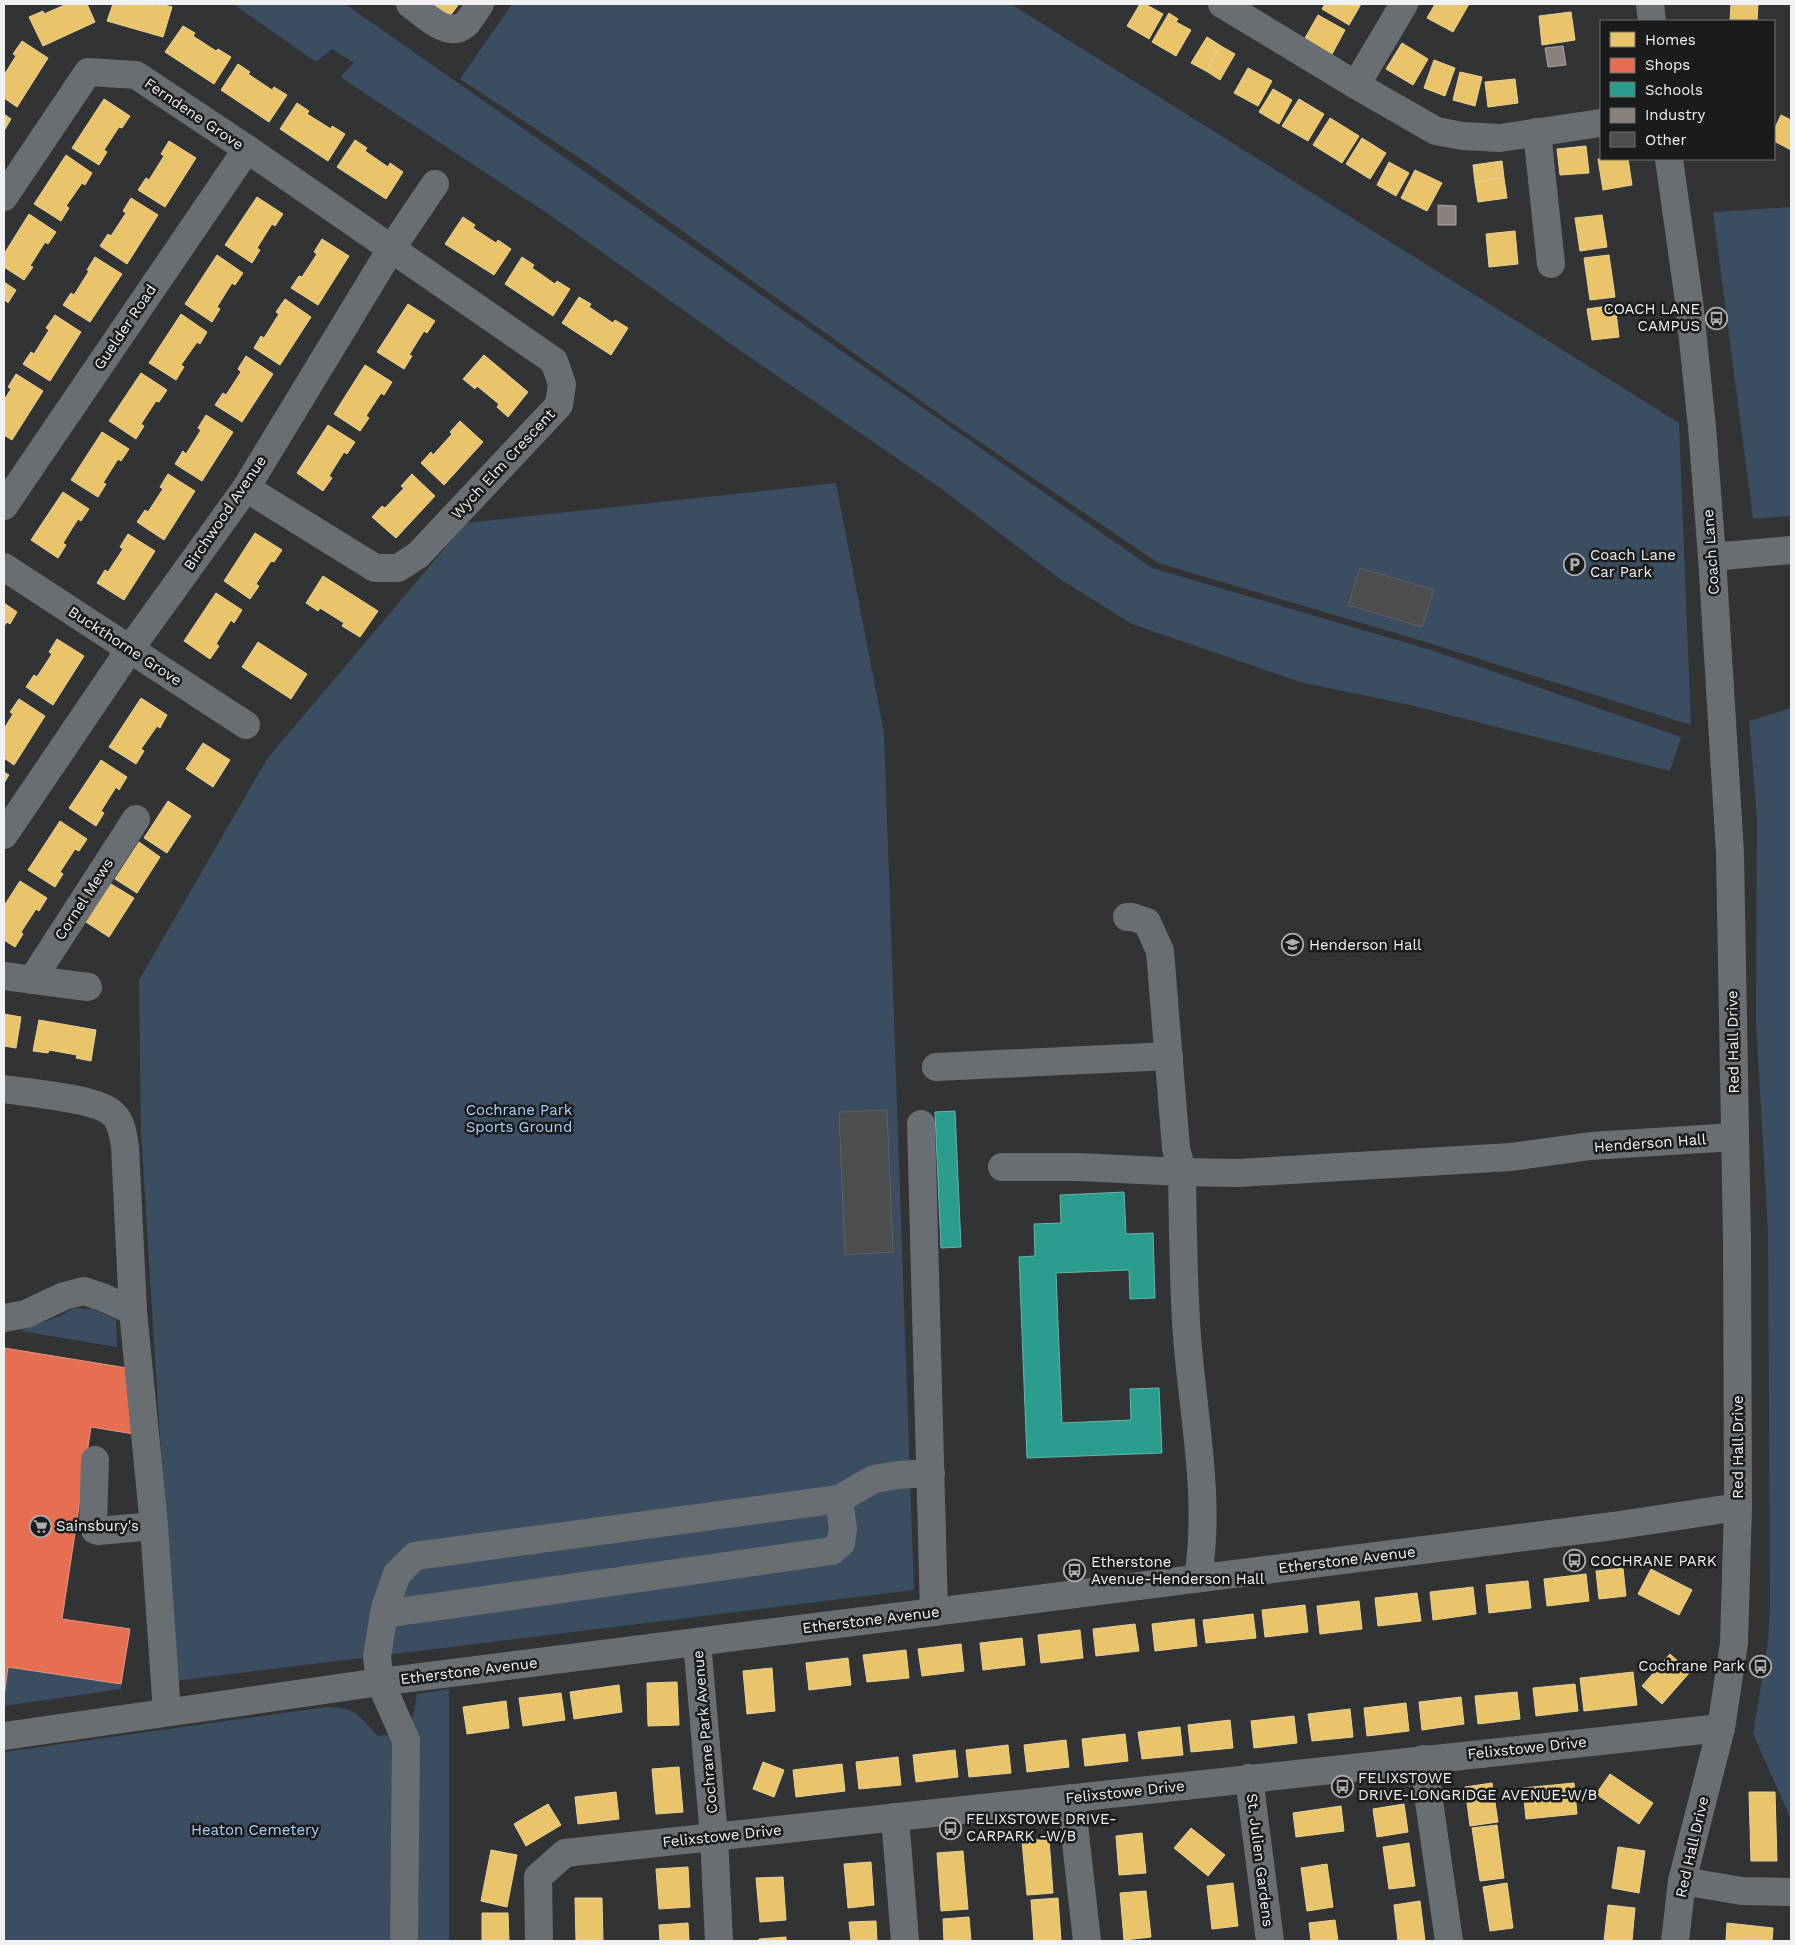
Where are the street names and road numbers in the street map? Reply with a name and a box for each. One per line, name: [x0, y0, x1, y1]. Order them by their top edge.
street label: Ferndene Grove: [141, 74, 247, 154]
street label: Guelder Road: [90, 281, 160, 373]
street label: Wych Elm Crescent: [447, 405, 559, 523]
street label: Birchwood Avenue: [180, 452, 270, 574]
street label: Coach Lane: [1699, 508, 1723, 596]
street label: Buckthorne Grove: [65, 603, 185, 689]
street label: Cornel Mews: [51, 855, 117, 943]
street label: Red Hall Drive: [1723, 990, 1743, 1094]
street label: Henderson Hall: [1593, 1130, 1707, 1156]
street label: Red Hall Drive: [1729, 1395, 1747, 1499]
street label: Etherstone Avenue: [1277, 1543, 1417, 1577]
street label: Etherstone Avenue: [801, 1603, 941, 1637]
street label: Cochrane Park Avenue: [689, 1650, 721, 1814]
street label: Etherstone Avenue: [399, 1654, 539, 1688]
street label: Felixstowe Drive: [1467, 1733, 1587, 1763]
street label: Felixstowe Drive: [1065, 1777, 1185, 1807]
street label: St. Julien Gardens: [1243, 1792, 1277, 1928]
street label: Red Hall Drive: [1672, 1795, 1712, 1899]
street label: Felixstowe Drive: [662, 1821, 782, 1851]

